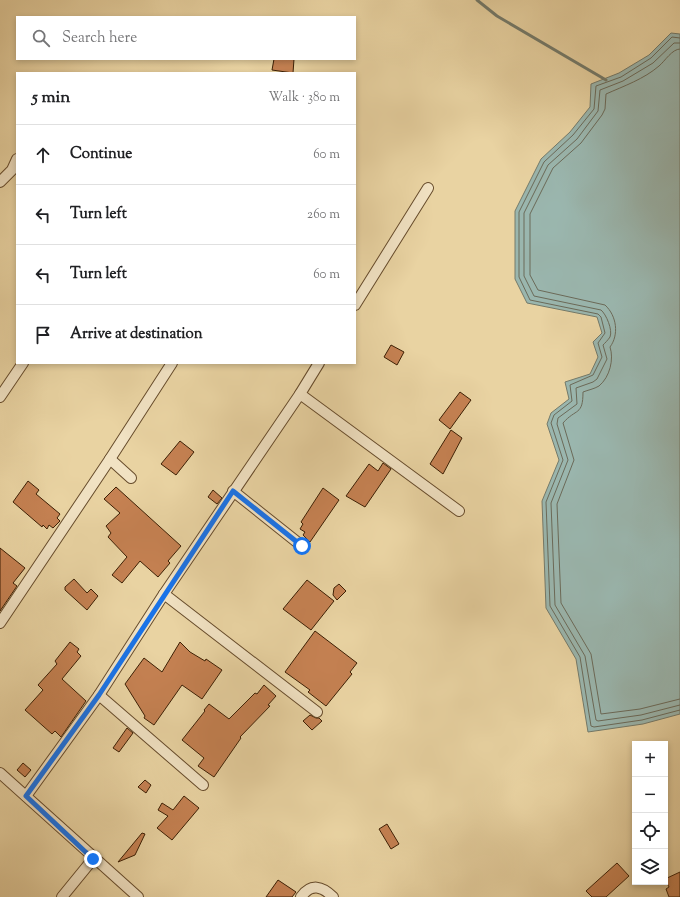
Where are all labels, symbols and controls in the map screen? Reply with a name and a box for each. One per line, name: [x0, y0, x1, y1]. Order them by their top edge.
search box: [16, 16, 356, 60]
icon: search: [30, 27, 52, 49]
text: Search here: [62, 28, 137, 49]
text: 5 min: [32, 86, 70, 110]
text: Walk · 380 m: [269, 89, 340, 107]
icon: ahead: [32, 144, 54, 166]
text: Continue: [70, 144, 132, 165]
text: 60 m: [313, 146, 340, 164]
icon: left: [32, 204, 54, 226]
text: Turn left: [70, 204, 127, 225]
text: 260 m: [307, 206, 340, 224]
icon: left: [32, 264, 54, 286]
text: Turn left: [70, 264, 127, 285]
text: 60 m: [313, 266, 340, 284]
icon: arrive: [32, 324, 54, 346]
text: Arrive at destination: [70, 324, 203, 345]
route start: [293, 537, 311, 555]
map controls: [632, 741, 668, 885]
button: +: [632, 741, 668, 777]
button: −: [632, 777, 668, 813]
button: locate: [632, 813, 668, 849]
button: layers: [632, 849, 668, 885]
route end: [84, 850, 102, 868]

